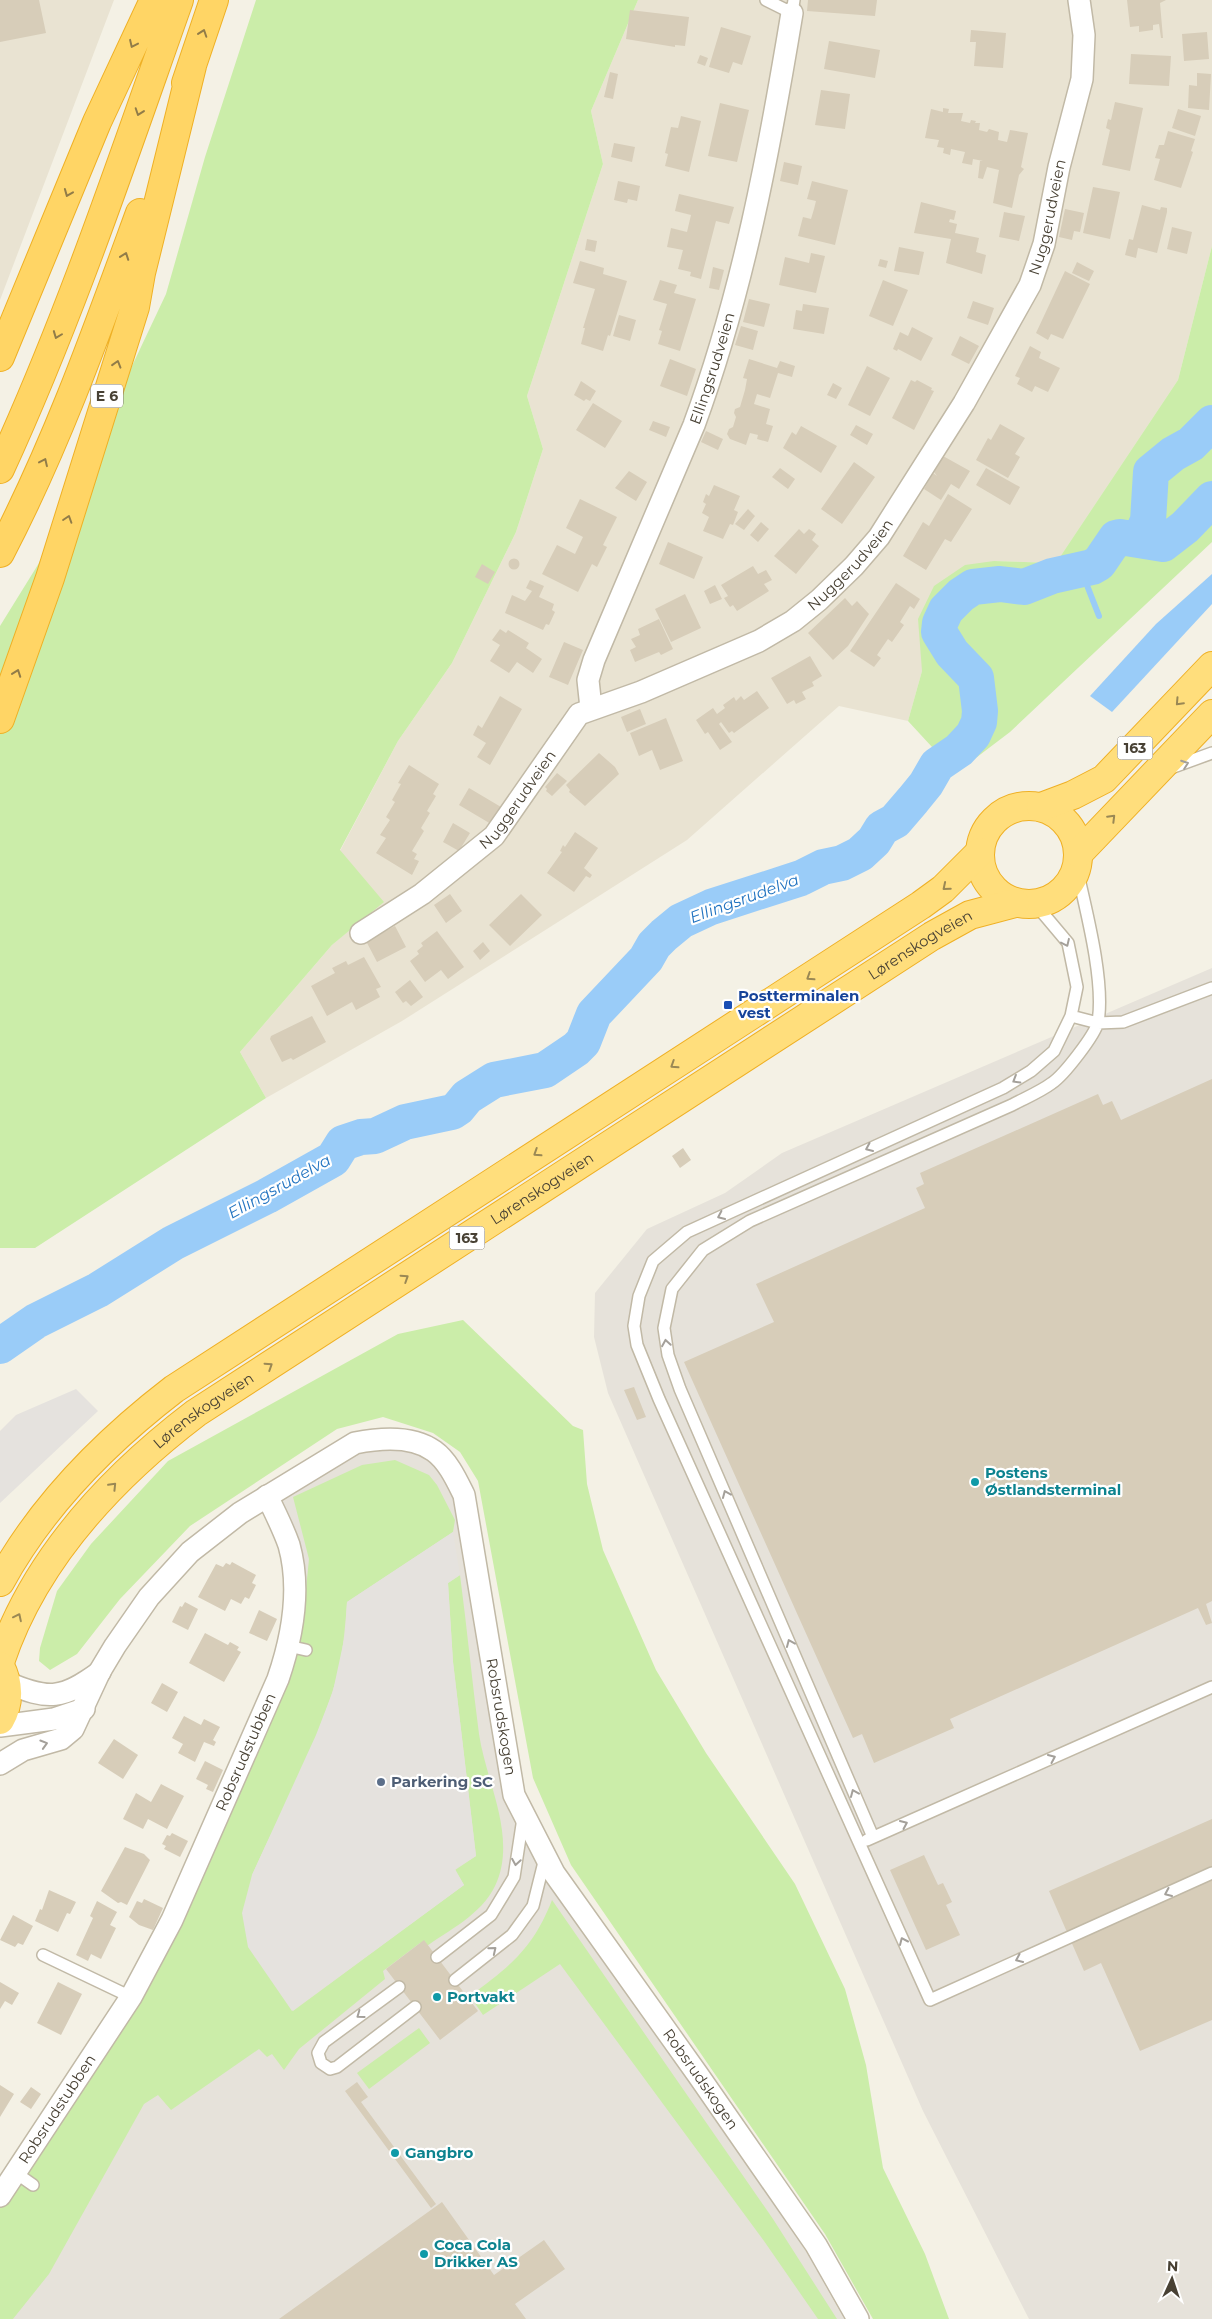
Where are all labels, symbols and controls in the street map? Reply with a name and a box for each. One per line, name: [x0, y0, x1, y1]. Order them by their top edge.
one-way arrow: [197, 29, 207, 38]
one-way arrow: [129, 39, 139, 48]
one-way arrow: [135, 107, 145, 116]
street label: Nuggerudveien: [1024, 157, 1070, 277]
one-way arrow: [63, 188, 74, 197]
one-way arrow: [119, 252, 129, 261]
street label: Ellingsrudveien: [685, 310, 739, 427]
one-way arrow: [53, 330, 63, 339]
one-way arrow: [112, 360, 122, 369]
road number: E 6: [91, 384, 123, 408]
one-way arrow: [38, 458, 48, 467]
one-way arrow: [63, 515, 73, 524]
street label: Nuggerudveien: [803, 515, 897, 615]
one-way arrow: [11, 669, 21, 678]
one-way arrow: [1176, 696, 1185, 705]
road number: 163: [1118, 736, 1152, 760]
street label: Nuggerudveien: [475, 746, 560, 853]
one-way arrow: [1180, 760, 1189, 770]
one-way arrow: [1106, 815, 1115, 824]
water label: Ellingsrudelva: [687, 870, 801, 927]
one-way arrow: [942, 881, 951, 890]
street label: Lørenskogveien: [864, 906, 976, 984]
one-way arrow: [1060, 938, 1070, 947]
one-way arrow: [807, 970, 816, 980]
place label: Postterminalen vest: [737, 986, 859, 1022]
marker: Postterminalen vest: [722, 999, 734, 1011]
one-way arrow: [670, 1058, 679, 1068]
one-way arrow: [1013, 1073, 1022, 1083]
one-way arrow: [865, 1142, 874, 1153]
one-way arrow: [534, 1147, 543, 1156]
street label: Lørenskogveien: [487, 1148, 597, 1229]
water label: Ellingsrudelva: [225, 1150, 334, 1222]
one-way arrow: [717, 1209, 726, 1220]
road number: 163: [450, 1226, 484, 1250]
one-way arrow: [400, 1274, 409, 1284]
one-way arrow: [661, 1339, 672, 1347]
one-way arrow: [264, 1363, 273, 1373]
street label: Lørenskogveien: [149, 1368, 257, 1453]
place label: Postens Østlandsterminal: [985, 1463, 1121, 1499]
marker: Postens Østlandsterminal: [969, 1476, 981, 1488]
one-way arrow: [107, 1483, 116, 1492]
one-way arrow: [721, 1490, 732, 1499]
one-way arrow: [12, 1613, 22, 1622]
one-way arrow: [785, 1639, 796, 1648]
street label: Robsrudskogen: [482, 1656, 521, 1777]
street label: Robsrudstubben: [211, 1690, 280, 1814]
one-way arrow: [39, 1740, 47, 1750]
one-way arrow: [1047, 1754, 1056, 1765]
place label: Parkering SC: [391, 1772, 493, 1791]
marker: Parkering SC: [375, 1776, 387, 1788]
one-way arrow: [850, 1789, 861, 1798]
one-way arrow: [899, 1820, 908, 1831]
one-way arrow: [512, 1858, 522, 1867]
one-way arrow: [1164, 1886, 1173, 1897]
one-way arrow: [899, 1937, 910, 1946]
one-way arrow: [487, 1946, 496, 1955]
one-way arrow: [1015, 1953, 1024, 1964]
place label: Portvakt: [447, 1987, 515, 2006]
marker: Portvakt: [431, 1991, 443, 2003]
one-way arrow: [356, 2009, 365, 2018]
street label: Robsrudskogen: [659, 2025, 743, 2133]
street label: Robsrudstubben: [14, 2051, 100, 2167]
place label: Gangbro: [405, 2143, 473, 2162]
marker: Gangbro: [389, 2147, 401, 2159]
place label: Coca Cola Drikker AS: [434, 2235, 518, 2271]
marker: Coca Cola Drikker AS: [418, 2248, 430, 2260]
north arrow: [1147, 2254, 1197, 2304]
text: N: [1167, 2257, 1179, 2275]

